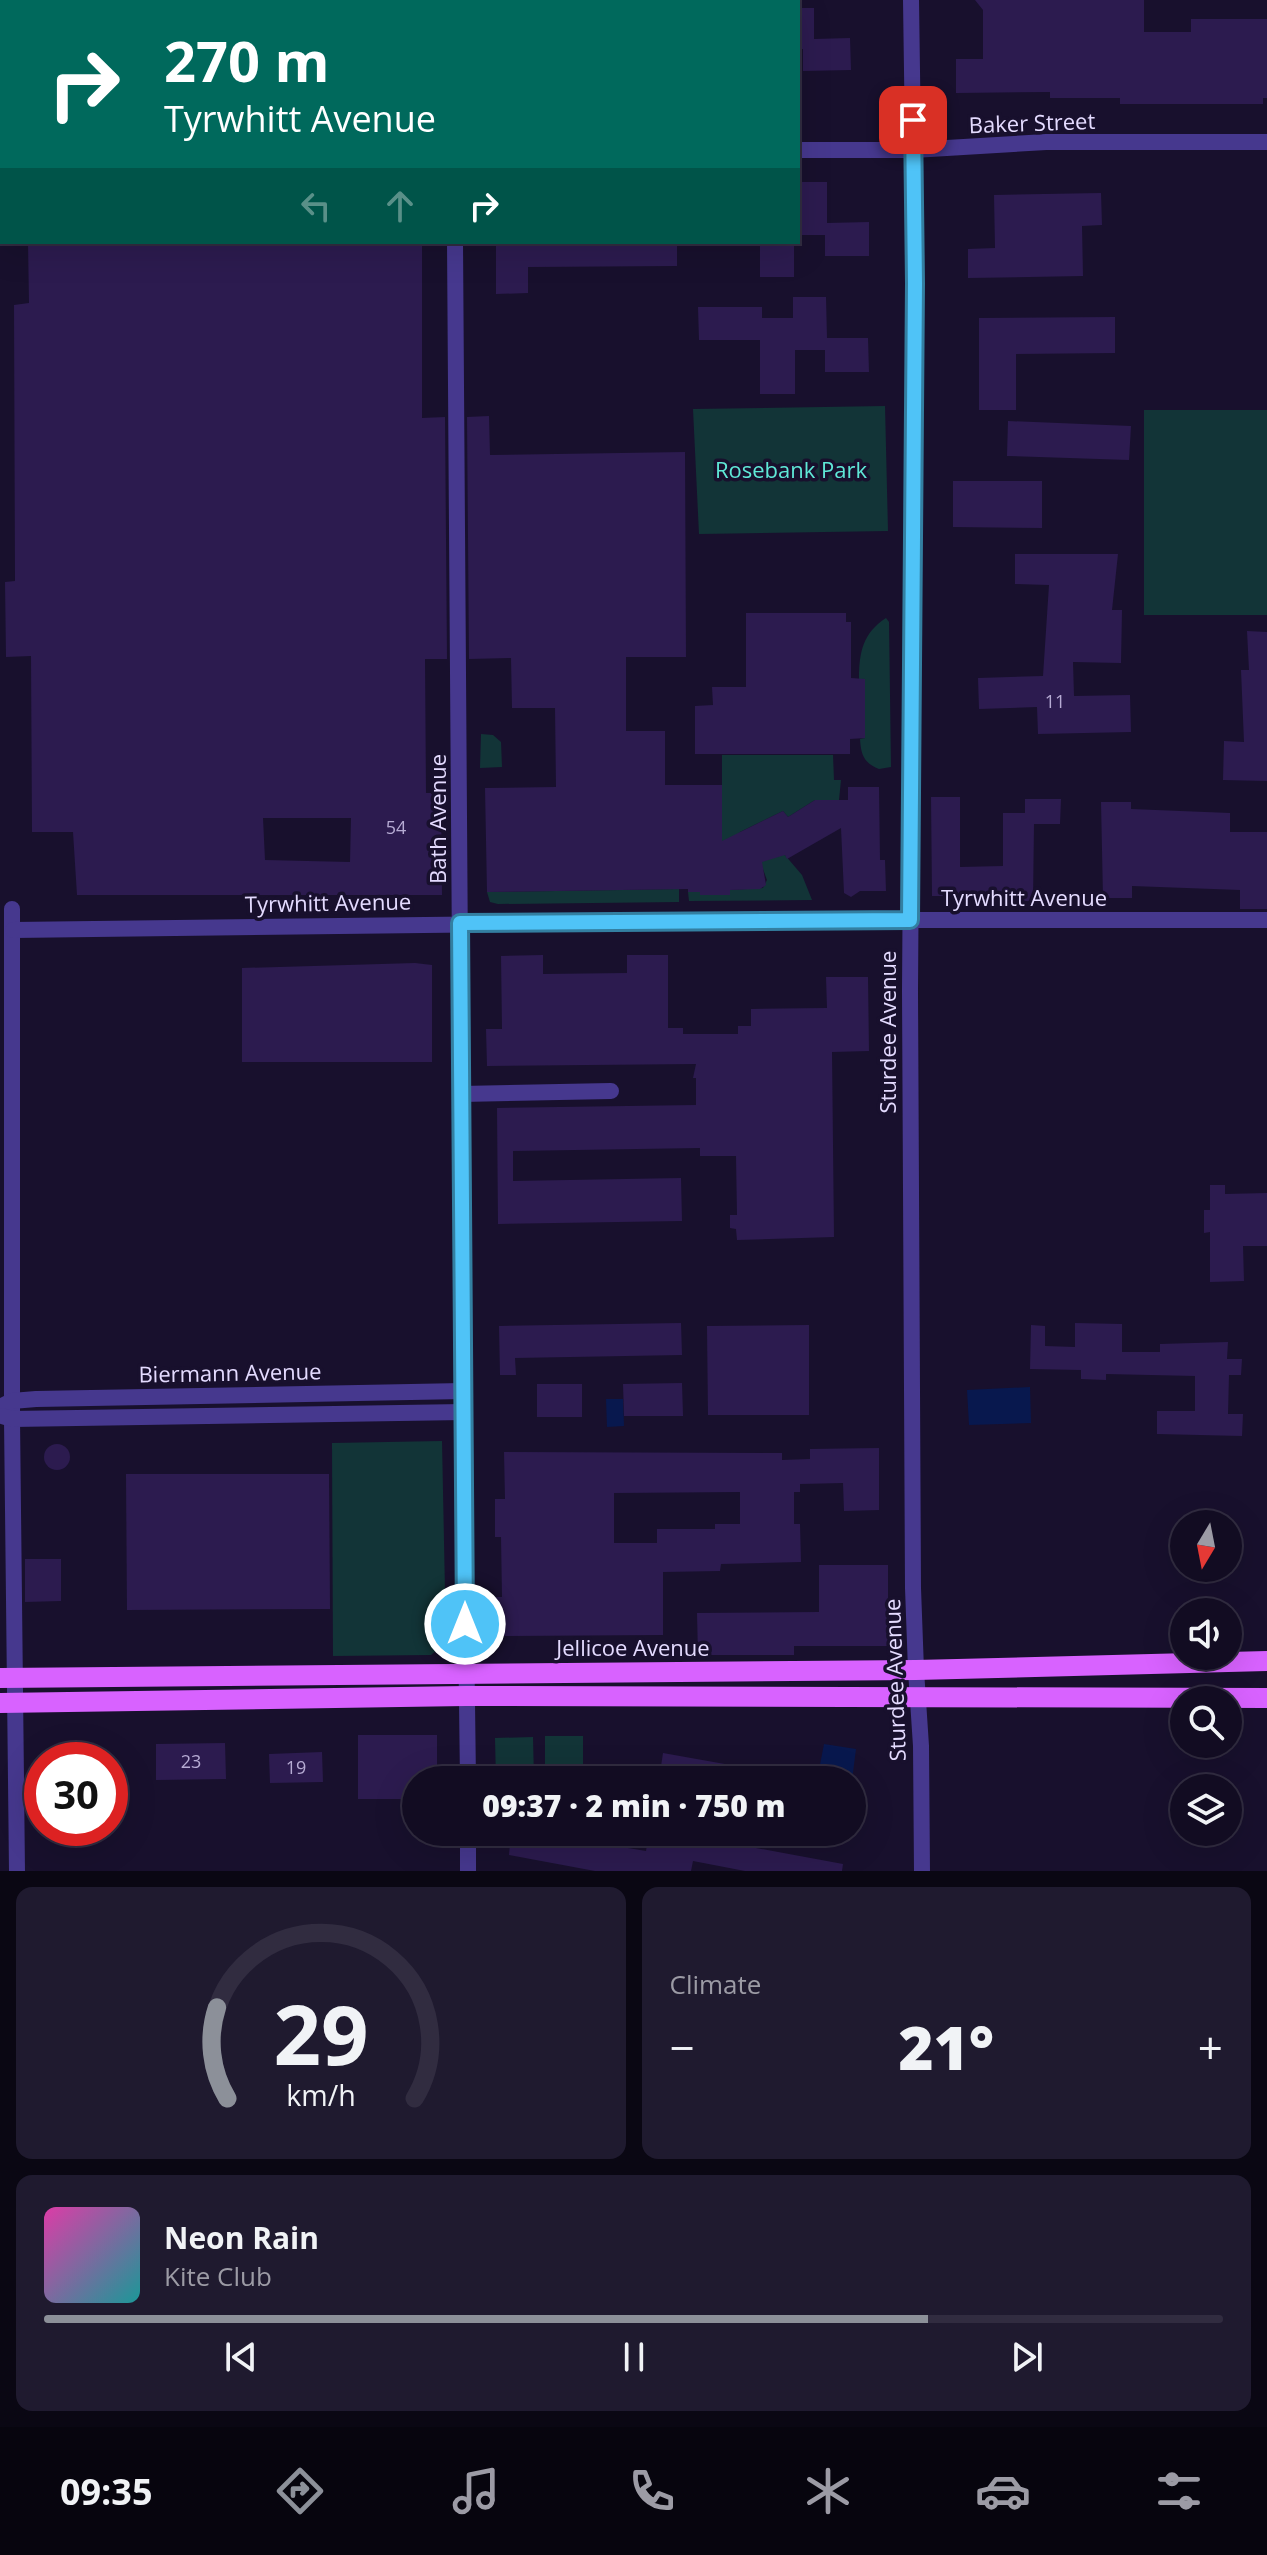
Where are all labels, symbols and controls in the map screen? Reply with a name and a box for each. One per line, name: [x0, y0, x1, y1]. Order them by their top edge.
text: 270 m: [164, 22, 330, 98]
icon: right: [32, 32, 136, 136]
pin: [879, 86, 947, 154]
text: Tyrwhitt Avenue: [164, 94, 436, 143]
icon: arrive: [891, 98, 935, 142]
street label: Baker Street: [968, 105, 1096, 139]
icon: left: [294, 184, 338, 228]
icon: ahead: [378, 184, 422, 228]
icon: right: [462, 184, 506, 228]
park label: Rosebank Park: [715, 454, 867, 484]
house number: 11: [1045, 689, 1065, 713]
street label: Bath Avenue: [422, 754, 452, 884]
house number: 54: [386, 815, 406, 839]
street label: Tyrwhitt Avenue: [941, 882, 1107, 912]
street label: Tyrwhitt Avenue: [245, 886, 411, 918]
street label: Sturdee Avenue: [872, 951, 902, 1113]
street label: Biermann Avenue: [138, 1355, 322, 1389]
north arrow: [1170, 1510, 1242, 1582]
map controls: [1170, 1510, 1242, 1846]
position arrow: [423, 1582, 507, 1666]
street label: Sturdee Avenue: [876, 1598, 912, 1762]
button: sound: [1170, 1598, 1242, 1670]
street label: Jellicoe Avenue: [554, 1632, 710, 1662]
button: search: [1170, 1686, 1242, 1758]
speed limit sign: 30: [24, 1742, 128, 1846]
house number: 23: [181, 1749, 201, 1773]
house number: 19: [286, 1755, 306, 1779]
button: layers: [1170, 1774, 1242, 1846]
text: 09:37 · 2 min · 750 m: [482, 1785, 786, 1826]
text: Climate: [670, 1966, 761, 2002]
text: 29: [273, 1976, 368, 2089]
text: 21°: [898, 2006, 994, 2088]
text: −: [670, 2017, 695, 2077]
text: +: [1198, 2017, 1223, 2077]
text: km/h: [286, 2075, 355, 2114]
text: Neon Rain: [164, 2217, 319, 2258]
text: Kite Club: [164, 2258, 272, 2294]
icon: previous: [219, 2335, 263, 2379]
icon: pause: [612, 2335, 656, 2379]
icon: next: [1005, 2335, 1049, 2379]
icon: directions: [272, 2463, 328, 2519]
icon: music: [448, 2463, 504, 2519]
icon: phone: [624, 2463, 680, 2519]
icon: climate: [800, 2463, 856, 2519]
icon: car: [975, 2463, 1031, 2519]
icon: filters: [1151, 2463, 1207, 2519]
text: 09:35: [60, 2467, 152, 2516]

